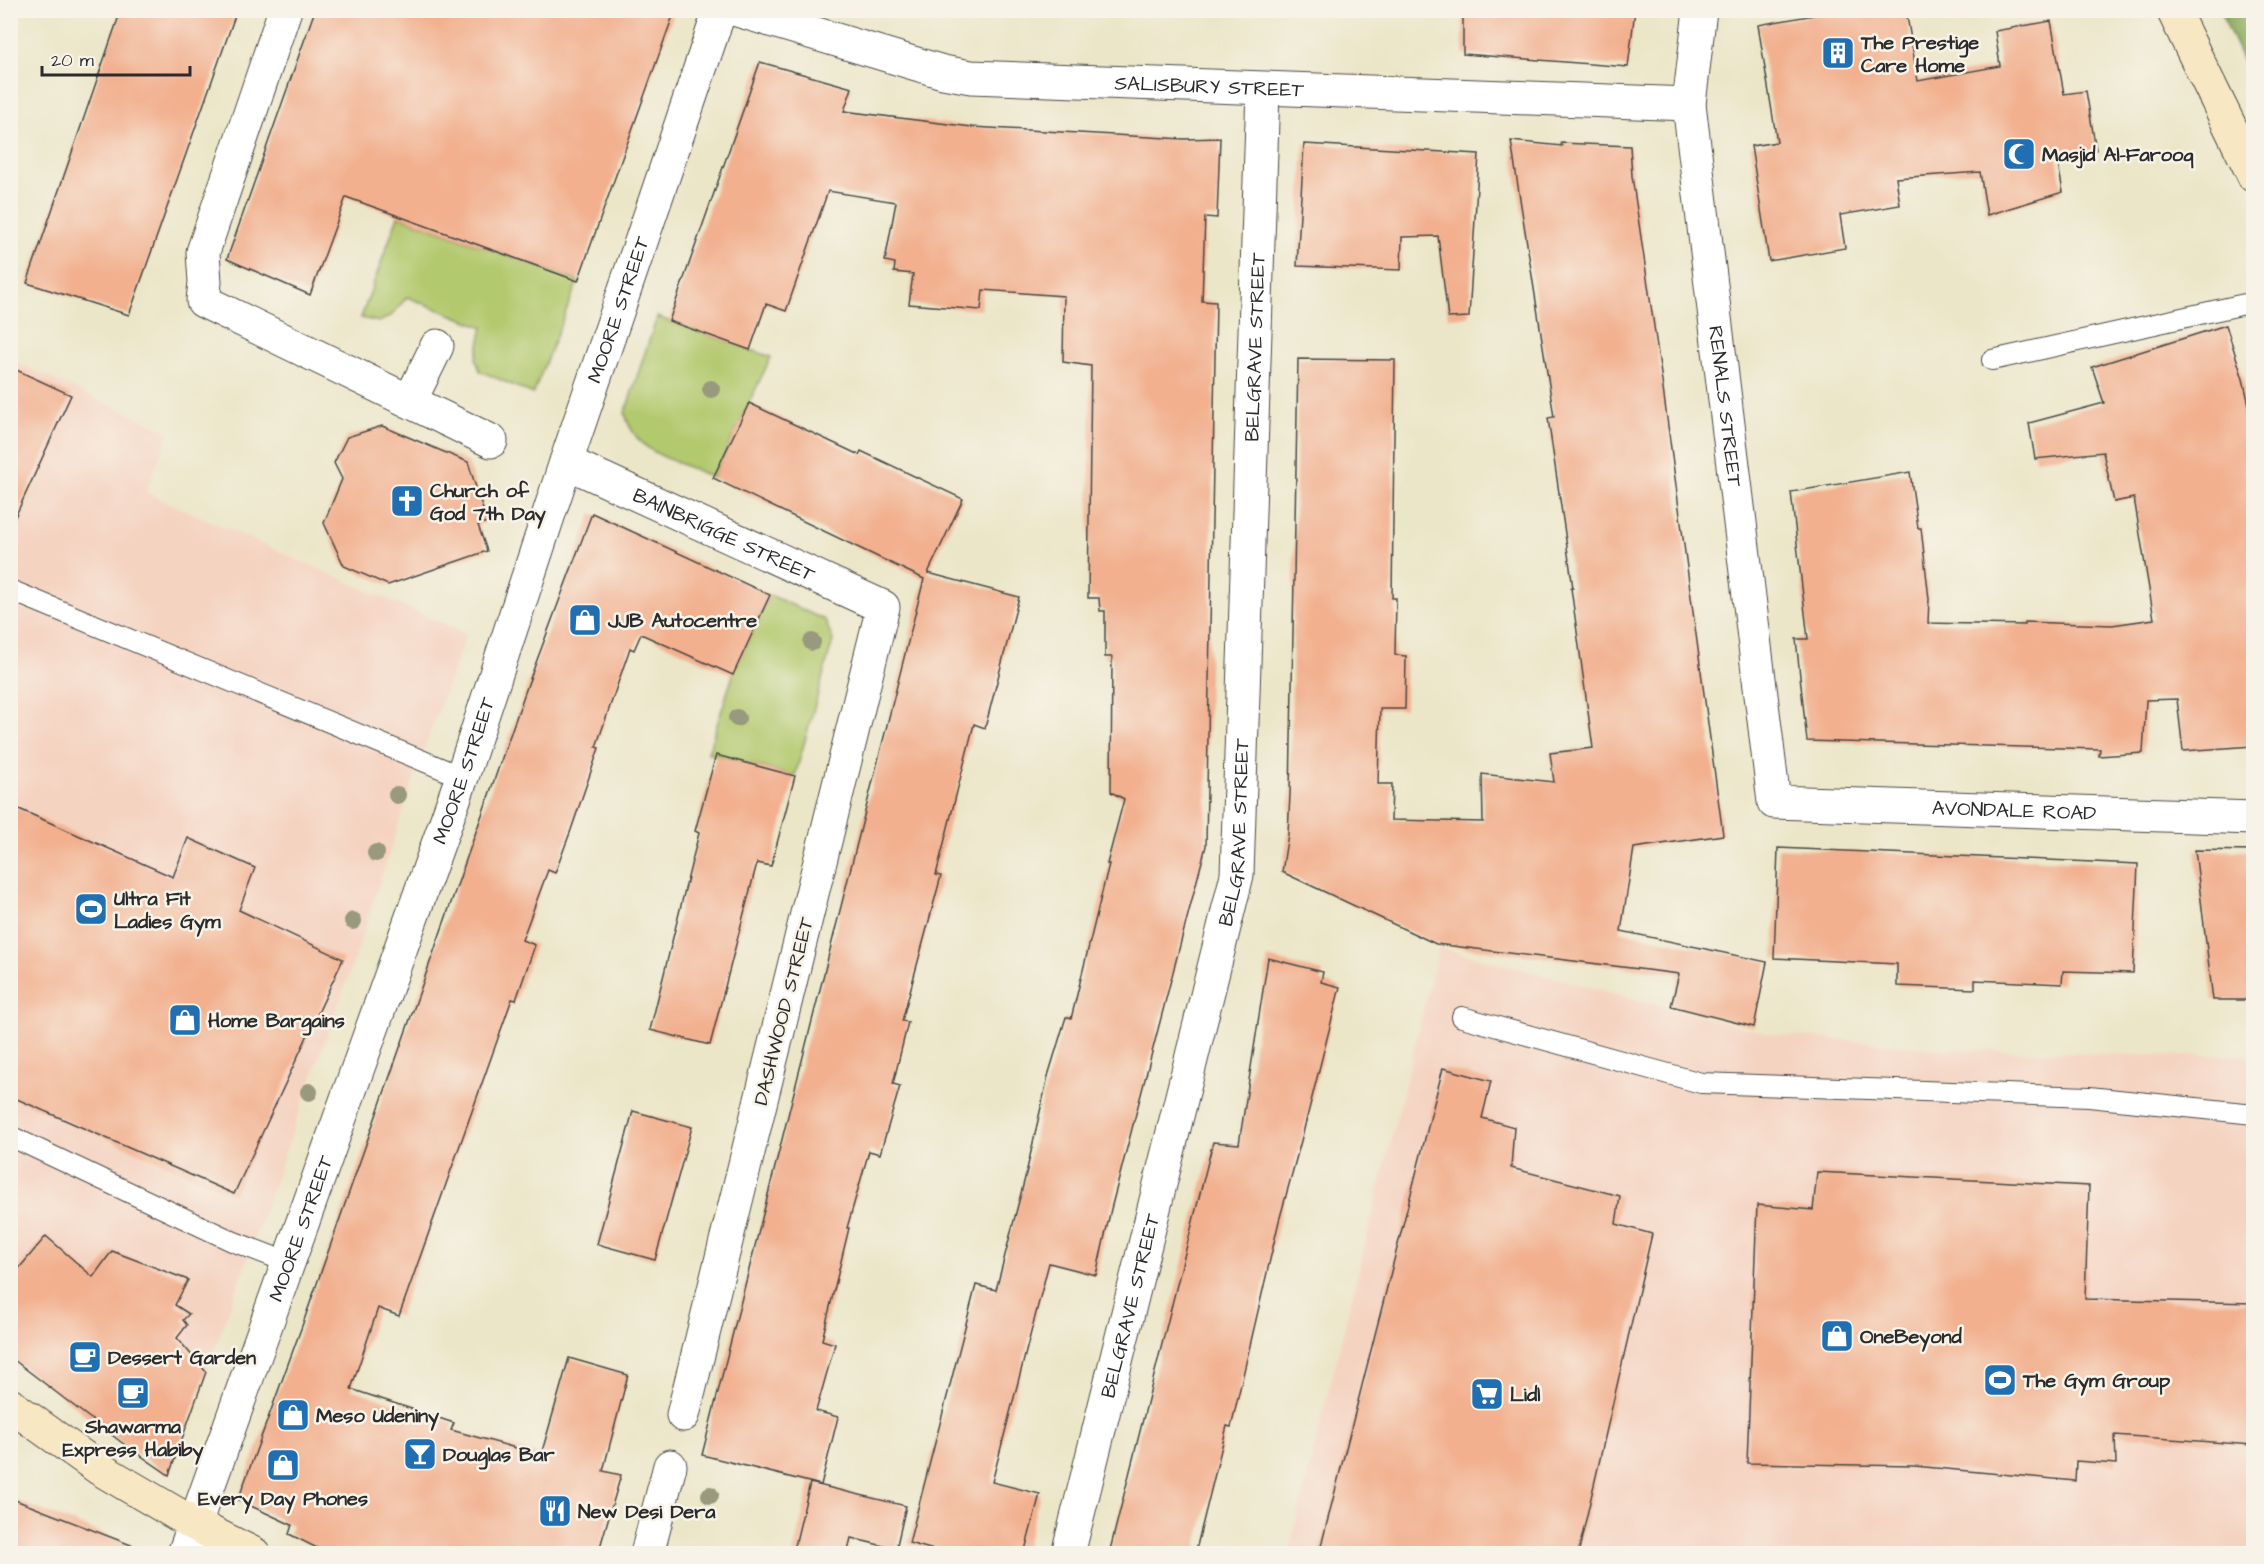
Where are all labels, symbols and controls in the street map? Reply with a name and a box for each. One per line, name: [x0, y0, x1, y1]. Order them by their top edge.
place label: The Prestige Care Home: [1860, 29, 1979, 80]
building icon: The Prestige Care Home: [1820, 35, 1856, 71]
scale bar: [42, 39, 190, 77]
text: 20 m: [51, 48, 94, 73]
street label: SALISBURY STREET: [1114, 69, 1305, 105]
mosque icon: Masjid Al-Farooq: [2001, 136, 2037, 172]
place label: Masjid Al-Farooq: [2042, 141, 2194, 169]
street label: MOORE STREET: [581, 232, 657, 387]
street label: BELGRAVE STREET: [1238, 252, 1273, 442]
street label: RENALS STREET: [1701, 324, 1749, 489]
place label: Church of God 7th Day: [430, 477, 546, 529]
street label: BAINBRIGGE STREET: [628, 481, 820, 589]
church icon: Church of God 7th Day: [389, 483, 425, 519]
shop icon: JJB Autocentre: [567, 602, 603, 638]
place label: JJB Autocentre: [607, 607, 757, 635]
street label: MOORE STREET: [426, 693, 503, 848]
street label: BELGRAVE STREET: [1212, 737, 1257, 929]
street label: AVONDALE ROAD: [1931, 794, 2097, 828]
place label: Ultra Fit Ladies Gym: [114, 885, 221, 937]
sports icon: Ultra Fit Ladies Gym: [73, 891, 109, 927]
street label: DASHWOOD STREET: [747, 914, 821, 1108]
shop icon: Home Bargains: [167, 1002, 203, 1038]
place label: Home Bargains: [208, 1007, 345, 1036]
street label: MOORE STREET: [263, 1151, 341, 1305]
street label: BELGRAVE STREET: [1094, 1210, 1167, 1401]
shop icon: OneBeyond: [1819, 1318, 1855, 1354]
place label: OneBeyond: [1860, 1323, 1962, 1352]
cafe icon: Dessert Garden: [67, 1339, 103, 1375]
place label: Dessert Garden: [108, 1344, 256, 1372]
sports icon: The Gym Group: [1982, 1362, 2018, 1398]
place label: The Gym Group: [2022, 1367, 2171, 1396]
cafe icon: Shawarma Express Habiby: [115, 1375, 151, 1411]
supermarket icon: Lidl: [1469, 1376, 1505, 1412]
place label: Lidl: [1510, 1381, 1540, 1409]
shop icon: Meso Udeniny: [275, 1397, 311, 1433]
place label: Meso Udeniny: [316, 1402, 439, 1431]
place label: Shawarma Express Habiby: [62, 1413, 204, 1465]
bar icon: Douglas Bar: [402, 1436, 438, 1472]
place label: Douglas Bar: [443, 1441, 555, 1470]
shop icon: Every Day Phones: [265, 1447, 301, 1483]
place label: Every Day Phones: [198, 1485, 368, 1514]
restaurant icon: New Desi Dera: [537, 1493, 573, 1529]
place label: New Desi Dera: [578, 1498, 716, 1526]

